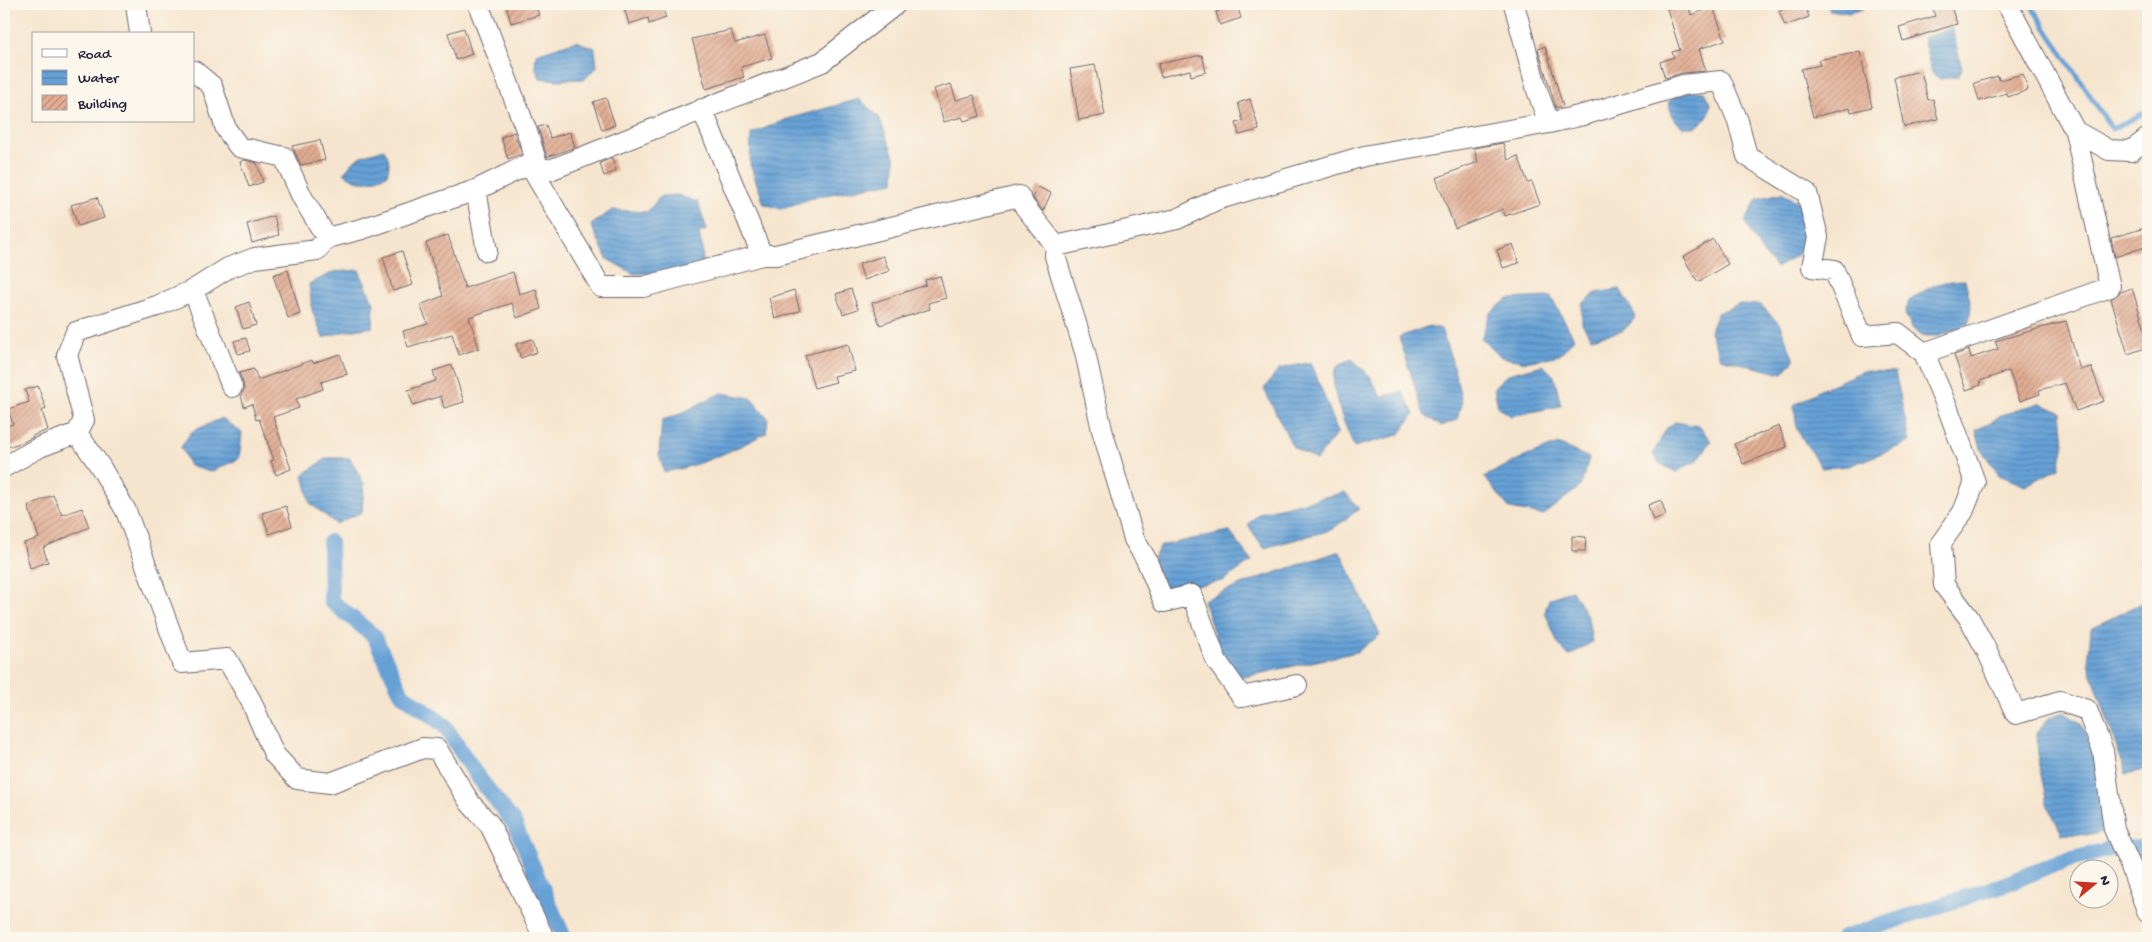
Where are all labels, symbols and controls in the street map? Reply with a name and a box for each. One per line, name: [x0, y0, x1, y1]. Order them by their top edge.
legend: [32, 32, 195, 122]
text: Road: [78, 46, 112, 64]
text: Water: [78, 70, 120, 88]
text: Building: [77, 96, 127, 114]
north arrow: [2070, 860, 2120, 910]
text: N: [2094, 874, 2113, 888]

